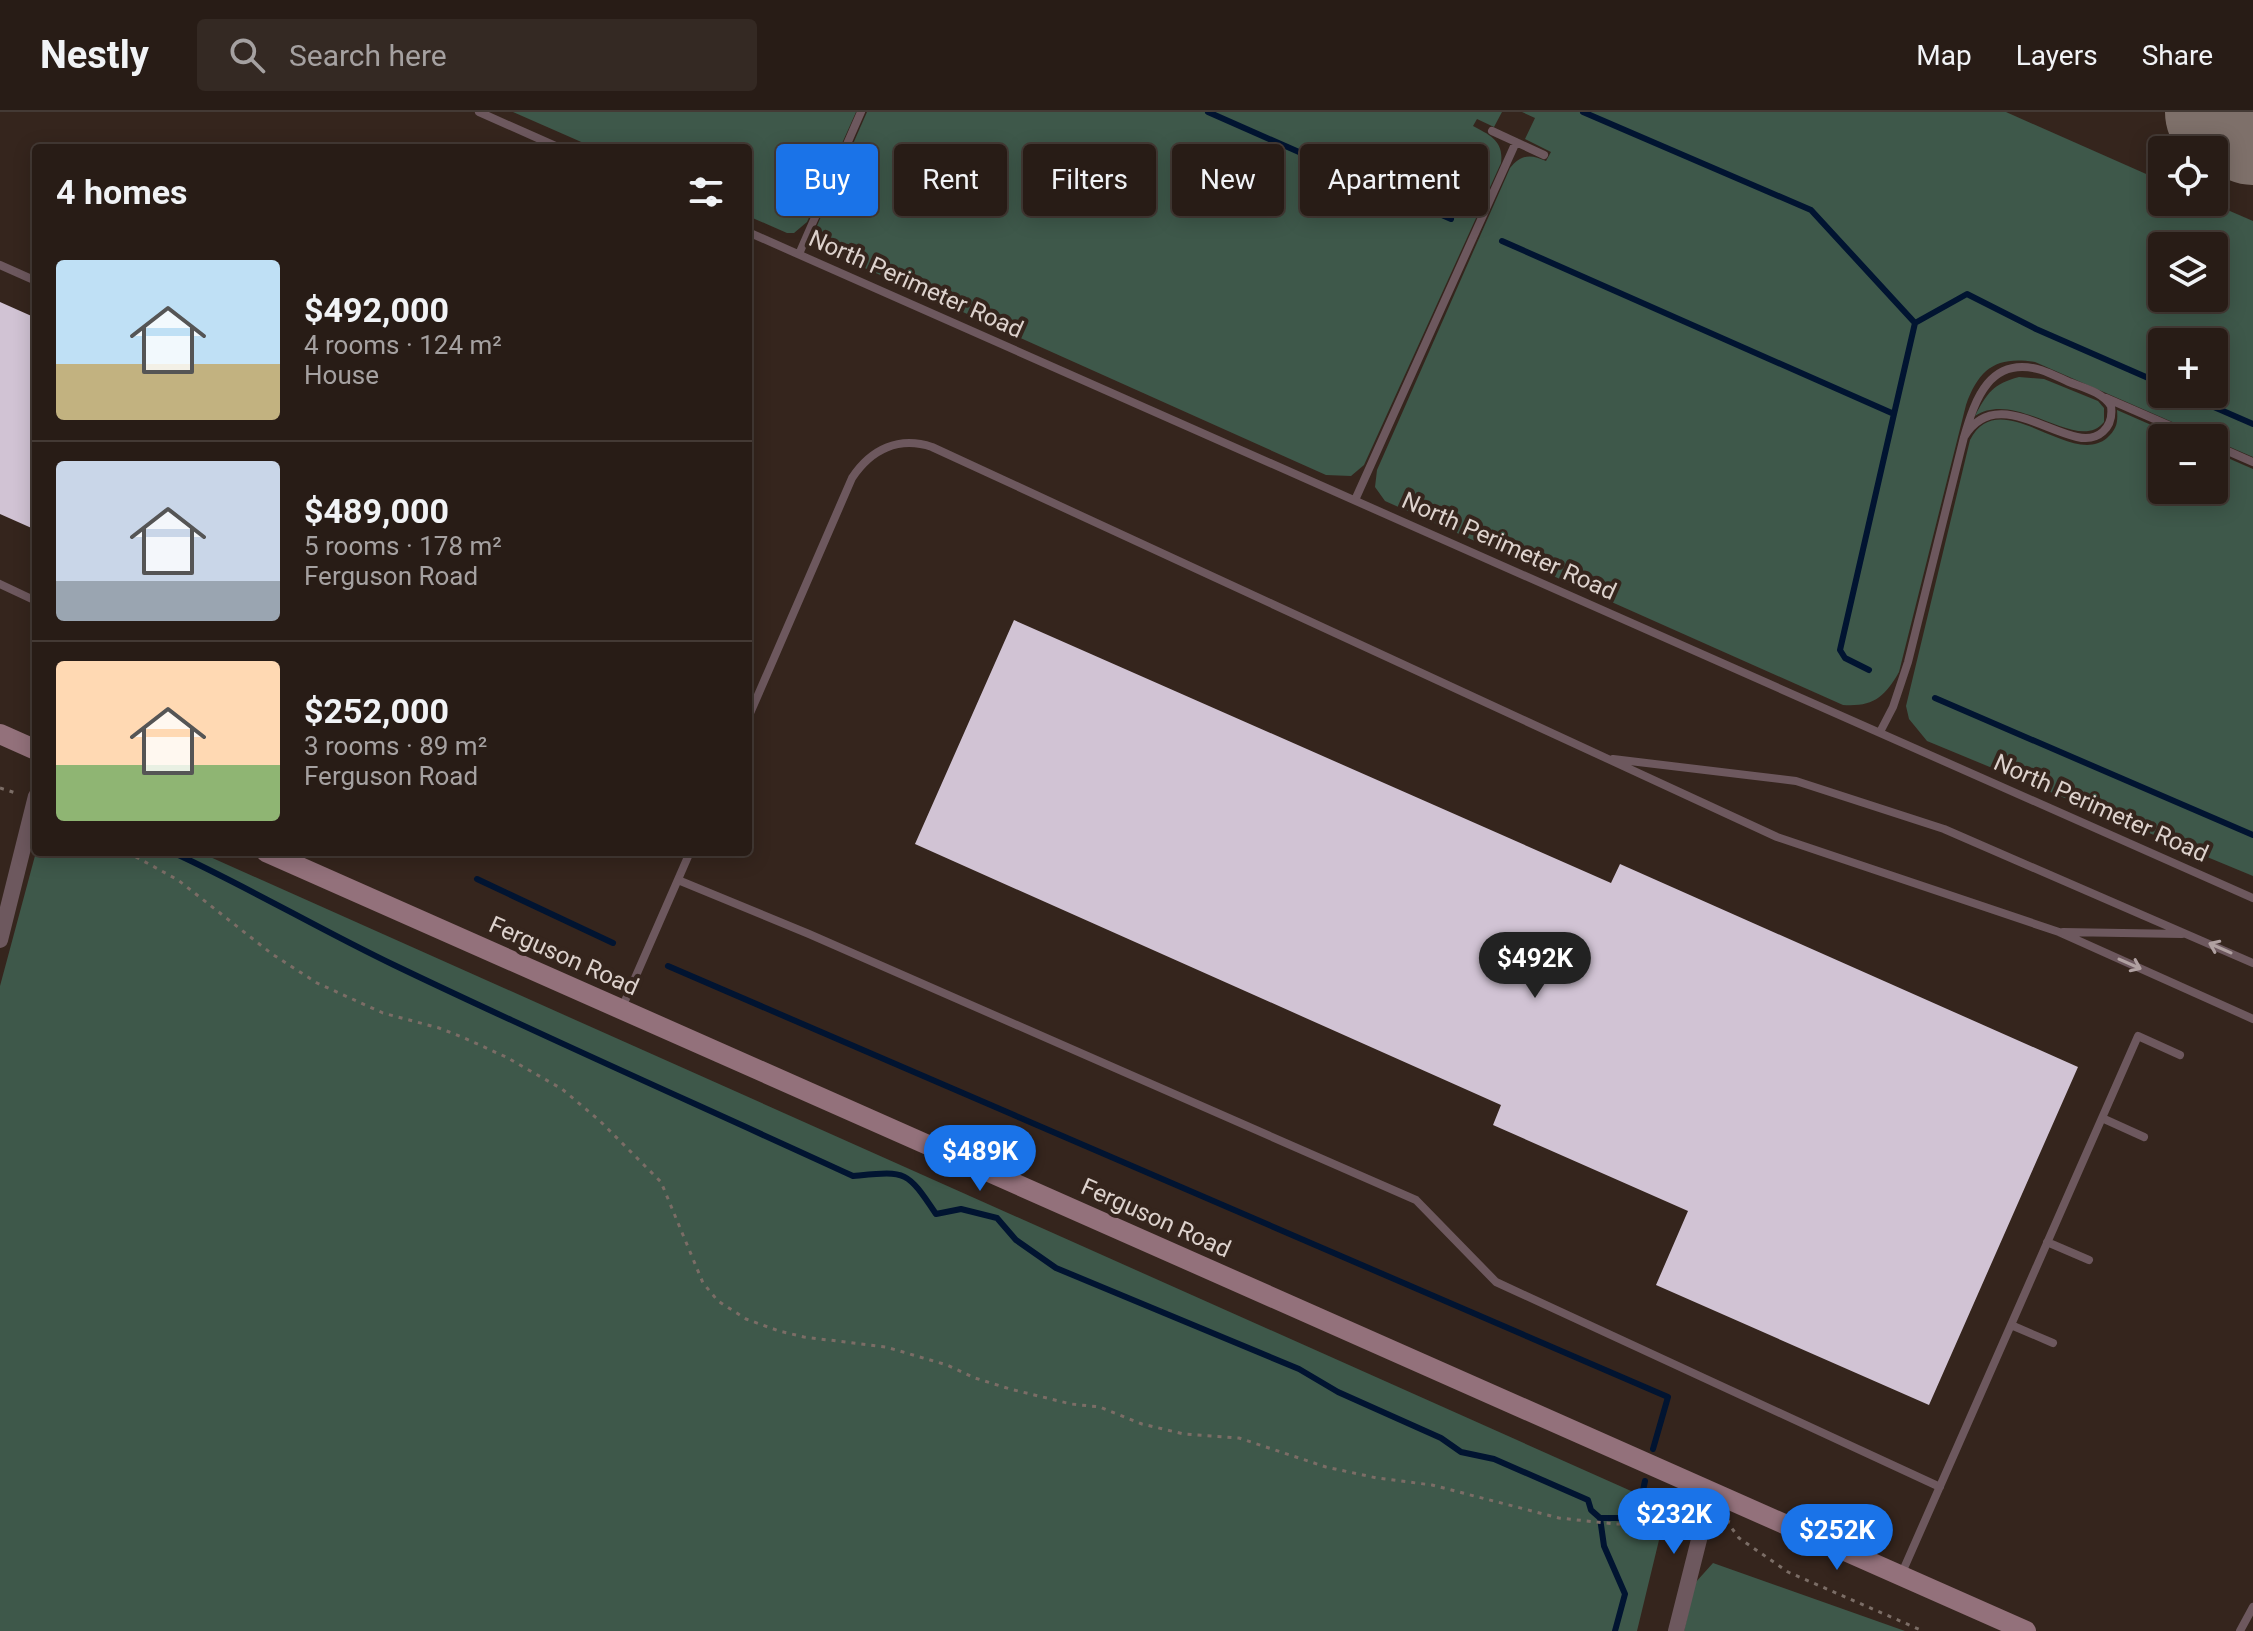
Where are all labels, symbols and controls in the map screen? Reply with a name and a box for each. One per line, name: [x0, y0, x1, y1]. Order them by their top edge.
search box: [197, 19, 757, 91]
text: Nestly: [40, 33, 149, 77]
icon: search: [225, 33, 269, 77]
text: Search here: [289, 38, 447, 73]
text: Map: [1916, 39, 1972, 72]
text: Layers: [2016, 39, 2098, 72]
text: Share: [2142, 39, 2213, 72]
map controls: [2148, 136, 2228, 504]
button: locate: [2148, 136, 2228, 216]
chip: Buy: [776, 144, 878, 216]
chip: Rent: [894, 144, 1007, 216]
chip: Filters: [1023, 144, 1156, 216]
chip: New: [1172, 144, 1284, 216]
chip: Apartment: [1300, 144, 1488, 216]
icon: filters: [684, 170, 728, 214]
text: 4 homes: [56, 172, 187, 212]
street label: North Perimeter Road: [804, 224, 1028, 344]
button: layers: [2148, 232, 2228, 312]
text: $492,000: [304, 290, 449, 330]
icon: home: [120, 292, 216, 388]
button: +: [2148, 328, 2228, 408]
text: 4 rooms · 124 m²: [304, 330, 502, 360]
text: House: [304, 360, 379, 390]
button: −: [2148, 424, 2228, 504]
street label: North Perimeter Road: [1397, 486, 1621, 606]
text: $489,000: [304, 491, 449, 531]
icon: home: [120, 493, 216, 589]
text: 5 rooms · 178 m²: [304, 531, 502, 561]
text: Ferguson Road: [304, 561, 478, 591]
text: $252,000: [304, 691, 449, 731]
icon: home: [120, 693, 216, 789]
text: 3 rooms · 89 m²: [304, 731, 487, 761]
street label: North Perimeter Road: [1989, 748, 2213, 868]
text: Ferguson Road: [304, 761, 478, 791]
street label: Ferguson Road: [485, 911, 643, 1001]
pin: $492K: [1479, 932, 1591, 1000]
one-way arrow: [2208, 940, 2233, 955]
text: $492K: [1497, 943, 1573, 973]
one-way arrow: [2118, 957, 2142, 972]
pin: $489K: [924, 1125, 1036, 1193]
text: $489K: [942, 1136, 1018, 1166]
street label: Ferguson Road: [1077, 1173, 1235, 1263]
pin: $232K: [1618, 1488, 1730, 1556]
text: $232K: [1636, 1499, 1712, 1529]
pin: $252K: [1781, 1504, 1893, 1572]
text: $252K: [1799, 1515, 1875, 1545]

